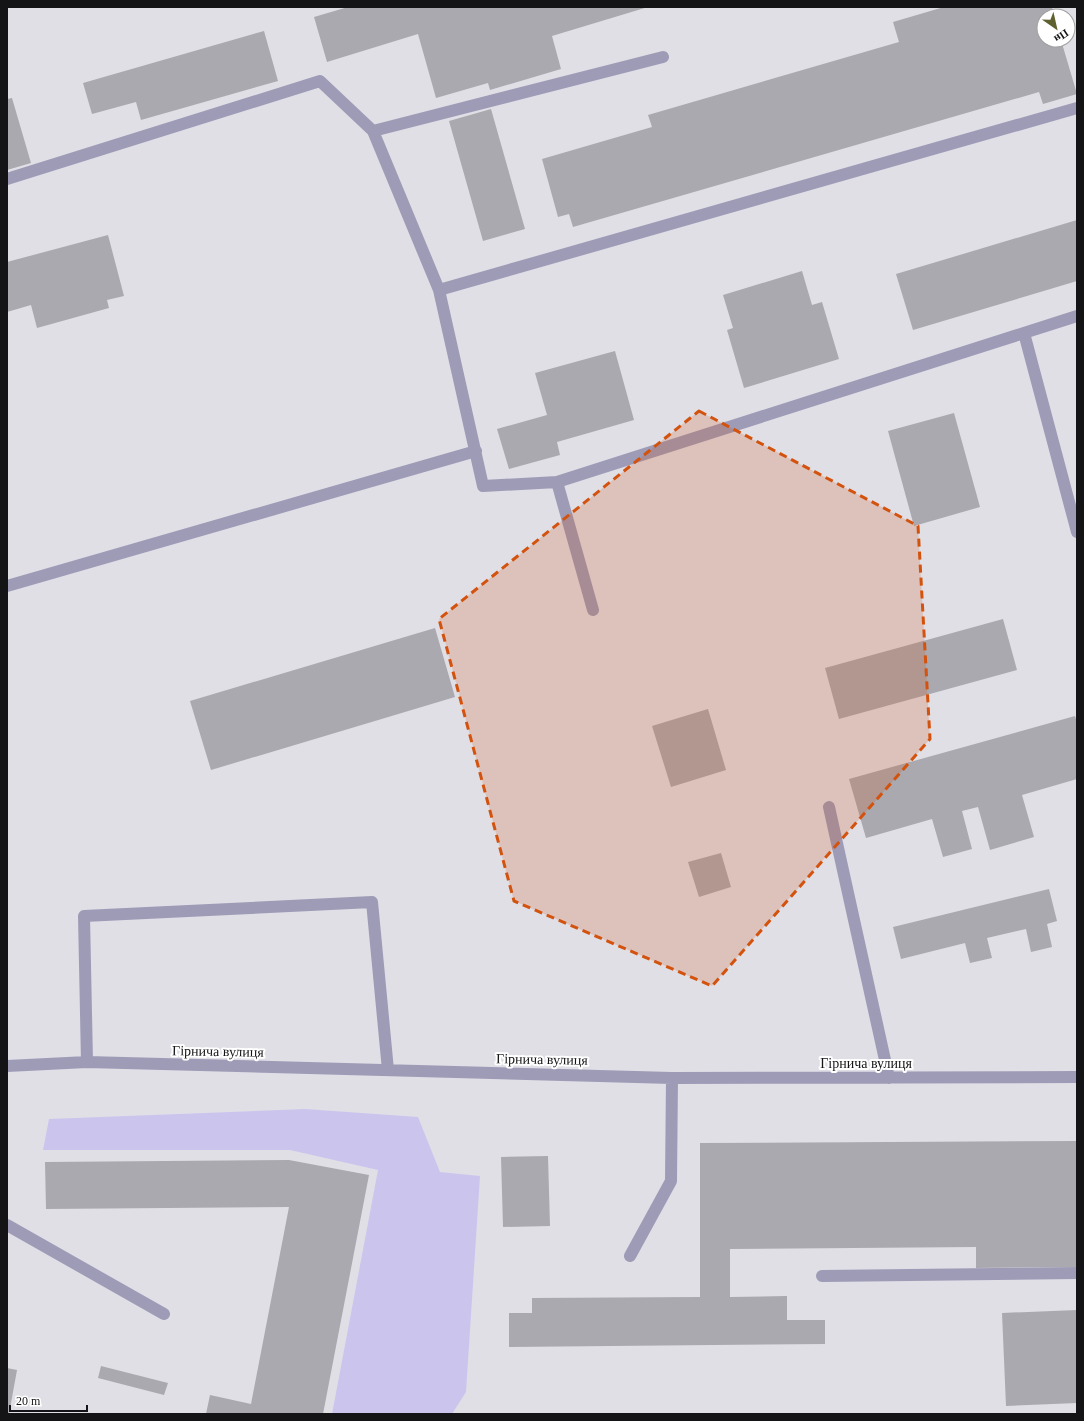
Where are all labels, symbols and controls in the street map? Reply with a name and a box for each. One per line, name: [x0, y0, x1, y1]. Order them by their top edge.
north arrow: [1036, 8, 1076, 48]
text: Пн: [1052, 27, 1071, 46]
street label: Гірнича вулиця: [172, 1043, 264, 1060]
street label: Гірнича вулиця: [496, 1051, 588, 1068]
street label: Гірнича вулиця: [820, 1056, 912, 1071]
scale bar: [10, 1387, 87, 1413]
text: 20 m: [16, 1394, 41, 1408]

